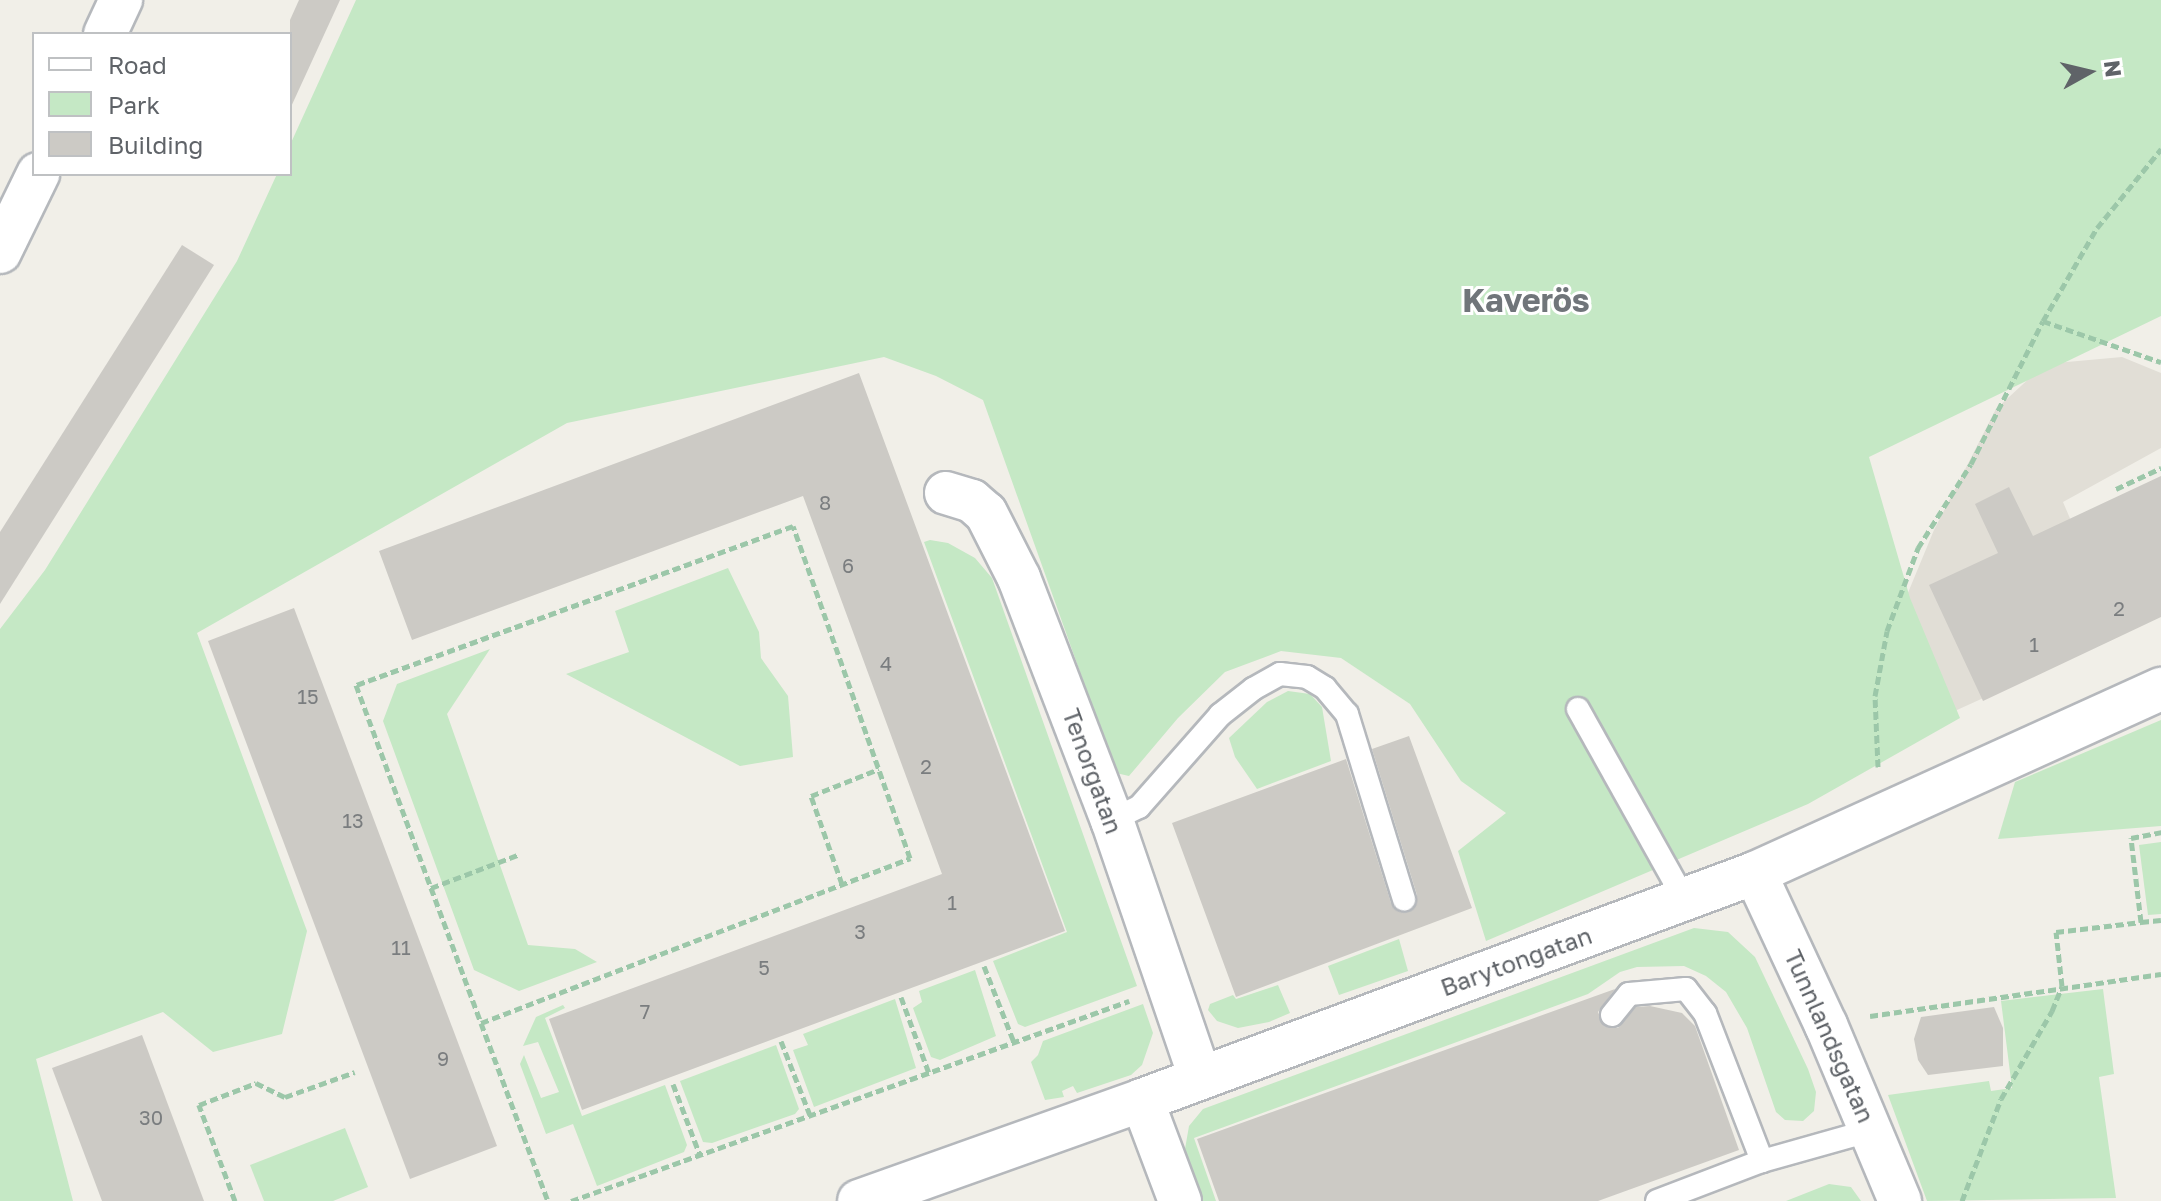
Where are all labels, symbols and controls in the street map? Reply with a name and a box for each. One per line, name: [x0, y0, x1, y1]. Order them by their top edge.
legend: [32, 32, 292, 176]
north arrow: [2049, 32, 2129, 112]
text: Road: [108, 50, 167, 79]
text: N: [2099, 58, 2128, 79]
text: Park: [108, 90, 160, 119]
text: Building: [108, 130, 203, 159]
district label: Kaverös: [1462, 281, 1590, 319]
house number: 8: [819, 490, 831, 514]
house number: 6: [842, 553, 854, 577]
house number: 2: [2113, 596, 2125, 620]
house number: 1: [2029, 632, 2039, 656]
house number: 4: [880, 651, 892, 675]
house number: 15: [297, 684, 319, 708]
street label: Tenorgatan: [1057, 705, 1129, 837]
house number: 2: [920, 754, 932, 778]
house number: 13: [342, 808, 364, 832]
house number: 1: [947, 890, 957, 914]
house number: 3: [854, 919, 866, 943]
street label: Barytongatan: [1437, 920, 1595, 1002]
house number: 11: [391, 935, 411, 959]
street label: Tunnlandsgatan: [1779, 945, 1881, 1127]
house number: 5: [758, 955, 770, 979]
house number: 7: [640, 999, 650, 1023]
house number: 9: [437, 1046, 449, 1070]
house number: 30: [139, 1105, 163, 1129]

